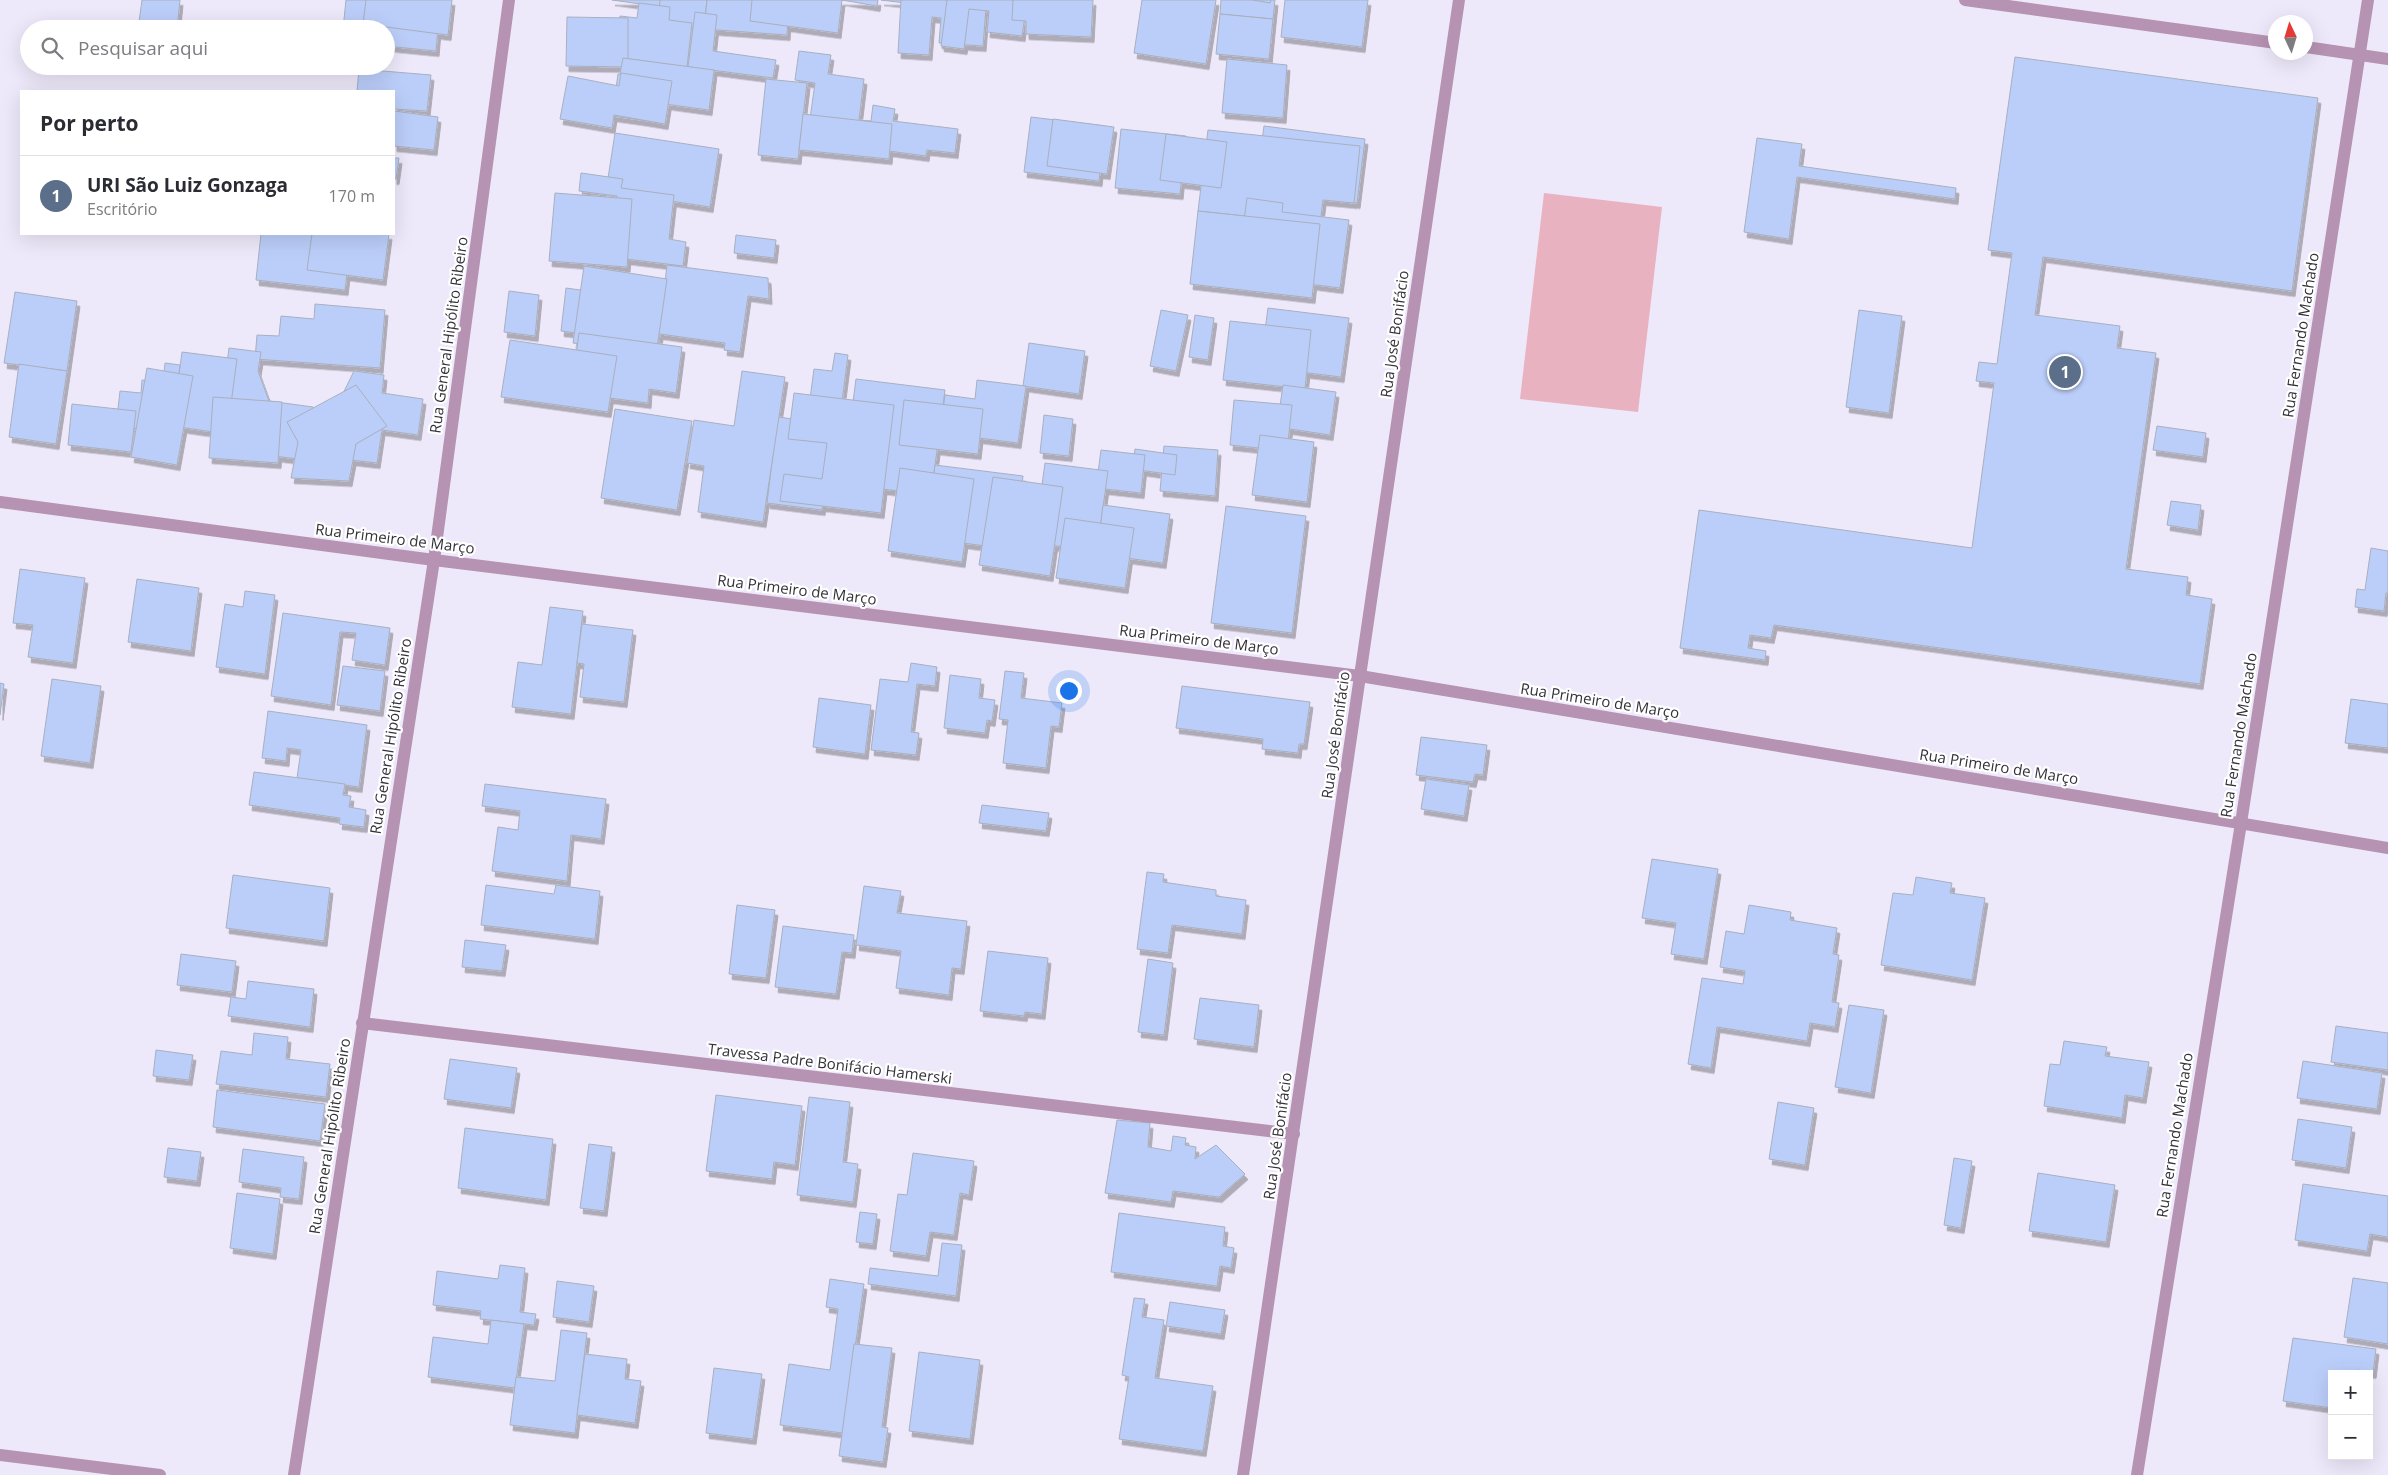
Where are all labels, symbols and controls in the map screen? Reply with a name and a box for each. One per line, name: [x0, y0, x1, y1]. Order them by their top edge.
north arrow: [2268, 15, 2313, 60]
search box: [20, 20, 395, 75]
icon: search: [38, 34, 66, 62]
text: Pesquisar aqui: [78, 35, 208, 61]
text: Por perto: [40, 109, 139, 137]
text: URI São Luiz Gonzaga: [87, 172, 288, 198]
text: 1: [51, 185, 61, 207]
text: 170 m: [329, 185, 375, 207]
text: Escritório: [87, 198, 157, 220]
street label: Rua General Hipólito Ribeiro: [424, 235, 472, 435]
street label: Rua Fernando Machado: [2277, 251, 2323, 419]
street label: Rua José Bonifácio: [1375, 269, 1413, 399]
pin: 1: [2049, 353, 2081, 391]
street label: Rua Primeiro de Março: [314, 518, 476, 558]
street label: Rua Primeiro de Março: [716, 569, 878, 609]
street label: Rua Primeiro de Março: [1118, 619, 1280, 659]
street label: Rua General Hipólito Ribeiro: [365, 637, 415, 835]
street label: Rua Fernando Machado: [2215, 651, 2261, 819]
street label: Rua José Bonifácio: [1316, 670, 1354, 800]
your location: [1056, 678, 1082, 704]
street label: Rua Primeiro de Março: [1519, 678, 1681, 722]
street label: Rua Primeiro de Março: [1918, 744, 2080, 788]
street label: Rua General Hipólito Ribeiro: [304, 1037, 354, 1235]
street label: Travessa Padre Bonifácio Hamerski: [707, 1038, 953, 1088]
street label: Rua Fernando Machado: [2151, 1051, 2197, 1219]
street label: Rua José Bonifácio: [1258, 1071, 1296, 1201]
map controls: [2328, 1370, 2373, 1460]
button: +: [2328, 1370, 2373, 1415]
button: −: [2328, 1415, 2373, 1460]

